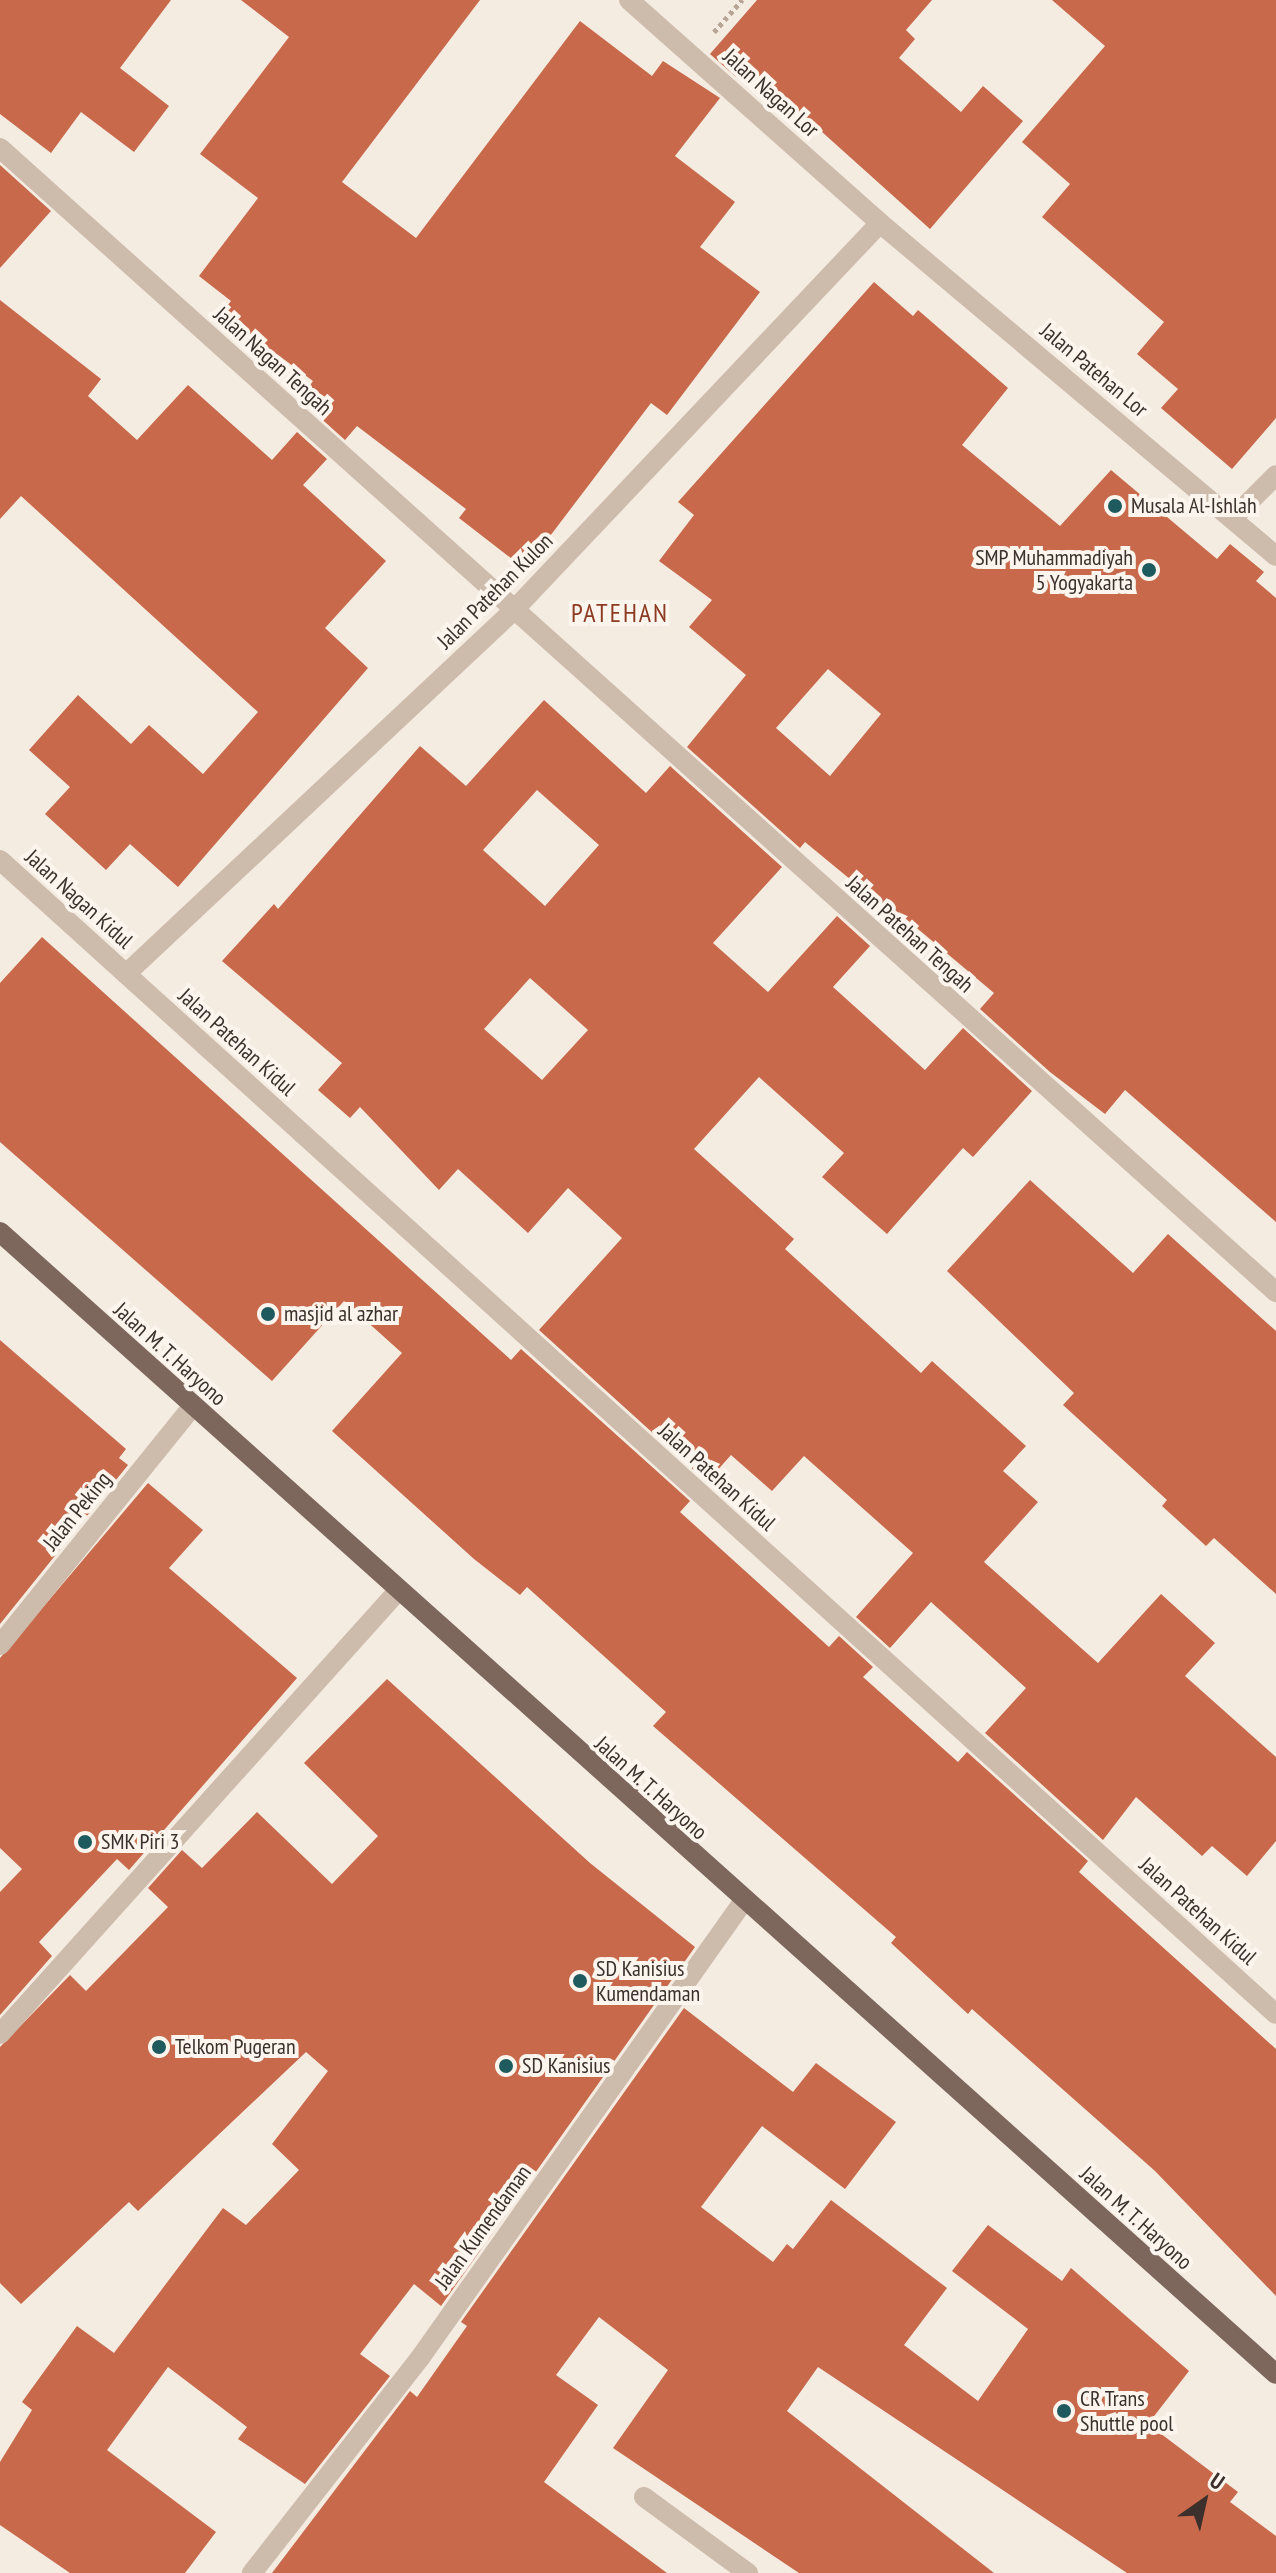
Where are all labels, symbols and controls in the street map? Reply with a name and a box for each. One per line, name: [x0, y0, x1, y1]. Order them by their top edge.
street label: Jalan Nagan Lor: [718, 43, 824, 143]
street label: Jalan Nagan Tengah: [208, 301, 338, 421]
street label: Jalan Patehan Lor: [1035, 317, 1153, 423]
place label: Musala Al-Ishlah: [1131, 493, 1257, 519]
marker: Musala Al-Ishlah: [1106, 497, 1124, 515]
street label: Jalan Patehan Kulon: [432, 528, 558, 654]
place label: SMP Muhammadiyah 5 Yogyakarta: [974, 544, 1133, 596]
marker: SMP Muhammadiyah 5 Yogyakarta: [1140, 561, 1158, 579]
district label: PATEHAN: [571, 597, 669, 629]
street label: Jalan Nagan Kidul: [20, 844, 138, 954]
street label: Jalan Patehan Tengah: [841, 870, 979, 998]
street label: Jalan Patehan Kidul: [173, 983, 301, 1101]
street label: Jalan M. T. Haryono: [107, 1296, 233, 1412]
place label: masjid al azhar: [284, 1301, 398, 1327]
marker: masjid al azhar: [259, 1305, 277, 1323]
street label: Jalan Patehan Kidul: [653, 1418, 781, 1536]
street label: Jalan Peking: [37, 1466, 117, 1556]
street label: Jalan M. T. Haryono: [588, 1730, 714, 1846]
place label: SMK Piri 3: [101, 1829, 180, 1855]
marker: SMK Piri 3: [76, 1833, 94, 1851]
street label: Jalan Patehan Kidul: [1134, 1852, 1262, 1970]
place label: SD Kanisius Kumendaman: [596, 1955, 700, 2006]
marker: SD Kanisius Kumendaman: [571, 1972, 589, 1990]
place label: Telkom Pugeran: [175, 2034, 296, 2060]
marker: Telkom Pugeran: [150, 2038, 168, 2056]
place label: SD Kanisius: [522, 2053, 610, 2079]
marker: SD Kanisius: [497, 2057, 515, 2075]
street label: Jalan Kumendaman: [429, 2160, 537, 2294]
street label: Jalan M. T. Haryono: [1073, 2160, 1199, 2276]
place label: CR Trans Shuttle pool: [1080, 2385, 1173, 2436]
marker: CR Trans Shuttle pool: [1055, 2402, 1073, 2420]
north arrow: [1164, 2461, 1244, 2541]
text: U: [1205, 2466, 1230, 2496]

